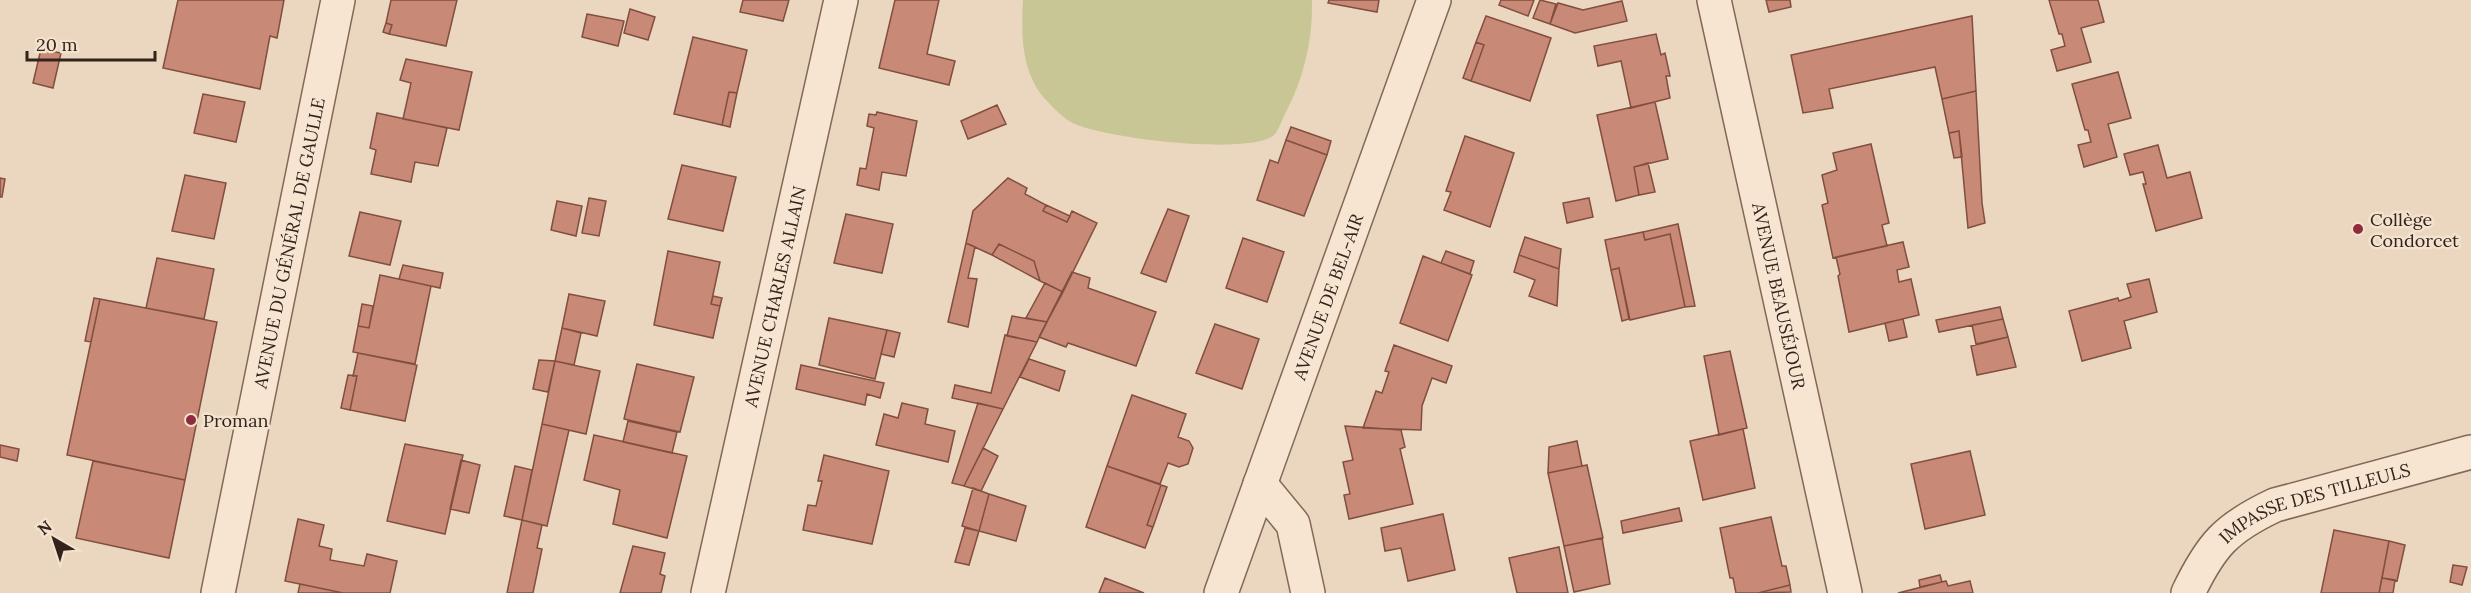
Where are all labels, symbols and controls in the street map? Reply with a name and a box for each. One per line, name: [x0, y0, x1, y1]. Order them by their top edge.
scale bar: [27, 24, 154, 62]
text: 20 m: [36, 33, 78, 56]
street label: AVENUE DU GÉNÉRAL DE GAULLE: [248, 96, 329, 391]
street label: AVENUE CHARLES ALLAIN: [738, 184, 810, 410]
street label: AVENUE BEAUSÉJOUR: [1747, 199, 1811, 392]
place label: Collège Condorcet: [2370, 208, 2459, 252]
street label: AVENUE DE BEL-AIR: [1287, 210, 1368, 384]
marker: Collège Condorcet: [2351, 222, 2365, 236]
place label: Proman: [203, 409, 268, 432]
marker: Proman: [184, 413, 198, 427]
street label: IMPASSE DES TILLEULS: [2213, 457, 2413, 548]
north arrow: [24, 509, 84, 569]
text: N: [33, 516, 56, 539]

